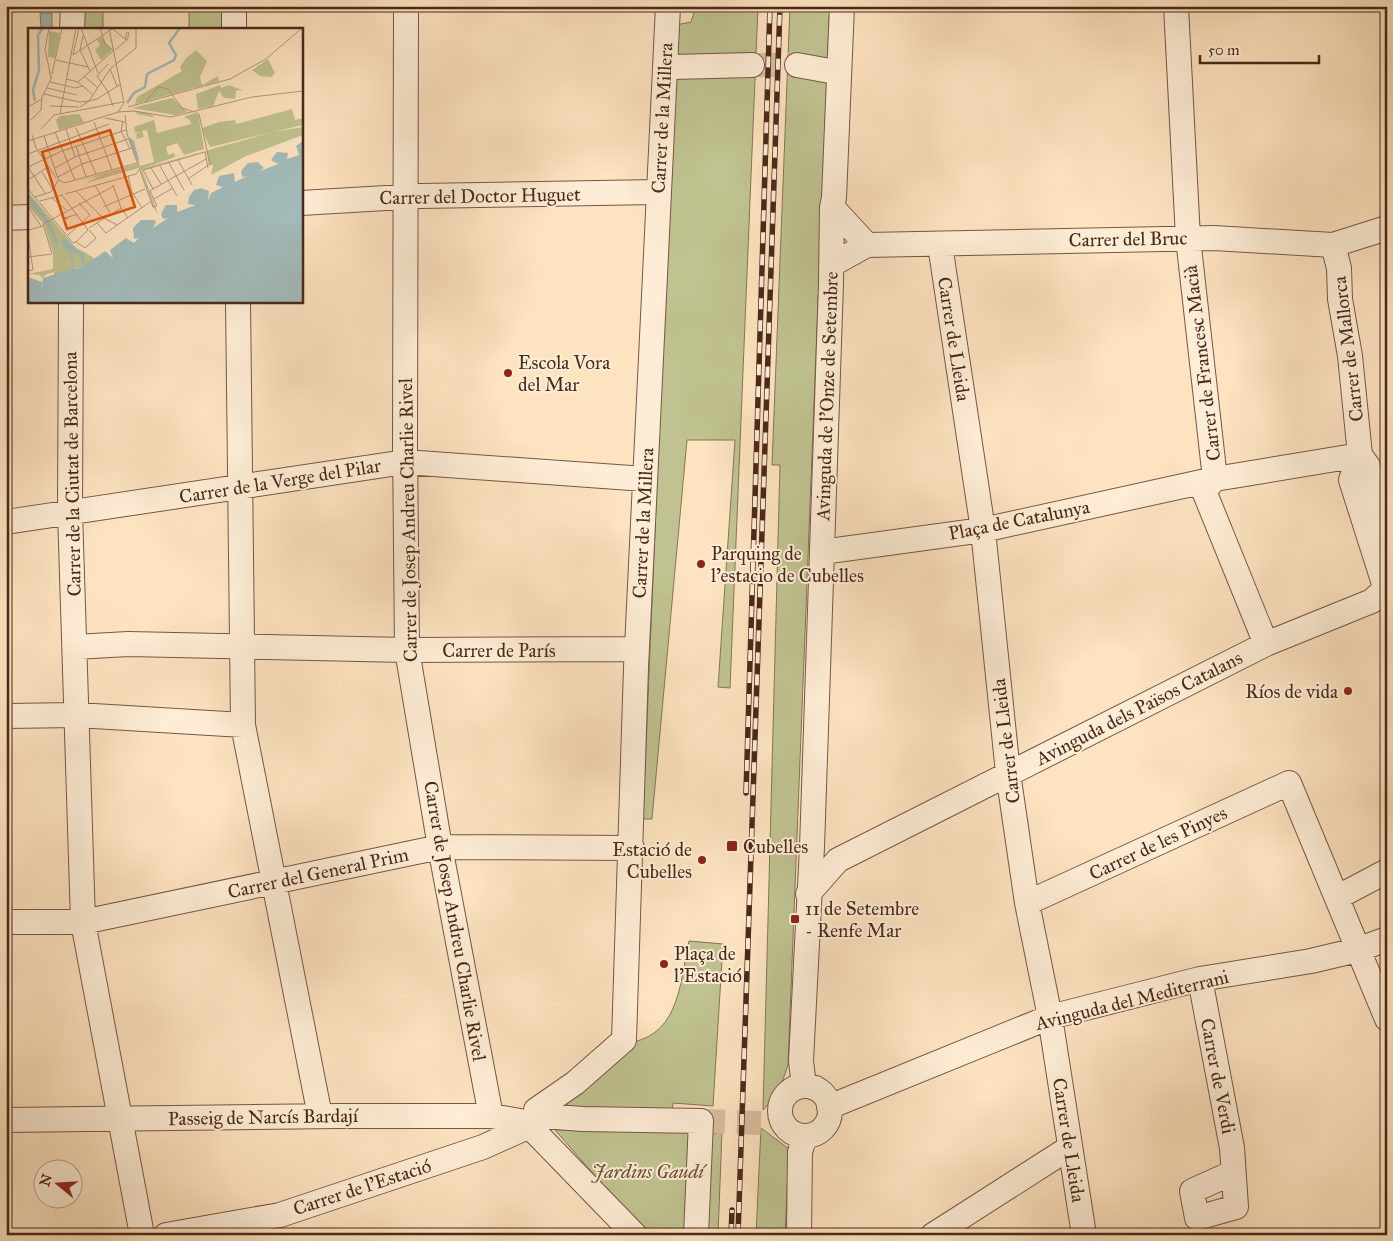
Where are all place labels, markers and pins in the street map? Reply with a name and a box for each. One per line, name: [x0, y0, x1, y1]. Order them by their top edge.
place label: Escola Vora del Mar: [518, 351, 611, 396]
marker: Escola Vora del Mar: [502, 367, 514, 379]
place label: Parquing de l'estacio de Cubelles: [711, 542, 864, 587]
marker: Parquing de l'estacio de Cubelles: [695, 558, 707, 570]
place label: Ríos de vida: [1245, 680, 1339, 703]
marker: Ríos de vida: [1342, 685, 1354, 697]
place label: Cubelles: [743, 835, 808, 858]
place label: Estació de Cubelles: [612, 838, 692, 883]
marker: Cubelles: [725, 839, 739, 853]
marker: Estació de Cubelles: [696, 854, 708, 866]
place label: 11 de Setembre - Renfe Mar: [805, 897, 919, 942]
marker: 11 de Setembre - Renfe Mar: [789, 913, 801, 925]
place label: Plaça de l'Estació: [674, 942, 742, 987]
marker: Plaça de l'Estació: [658, 958, 670, 970]

